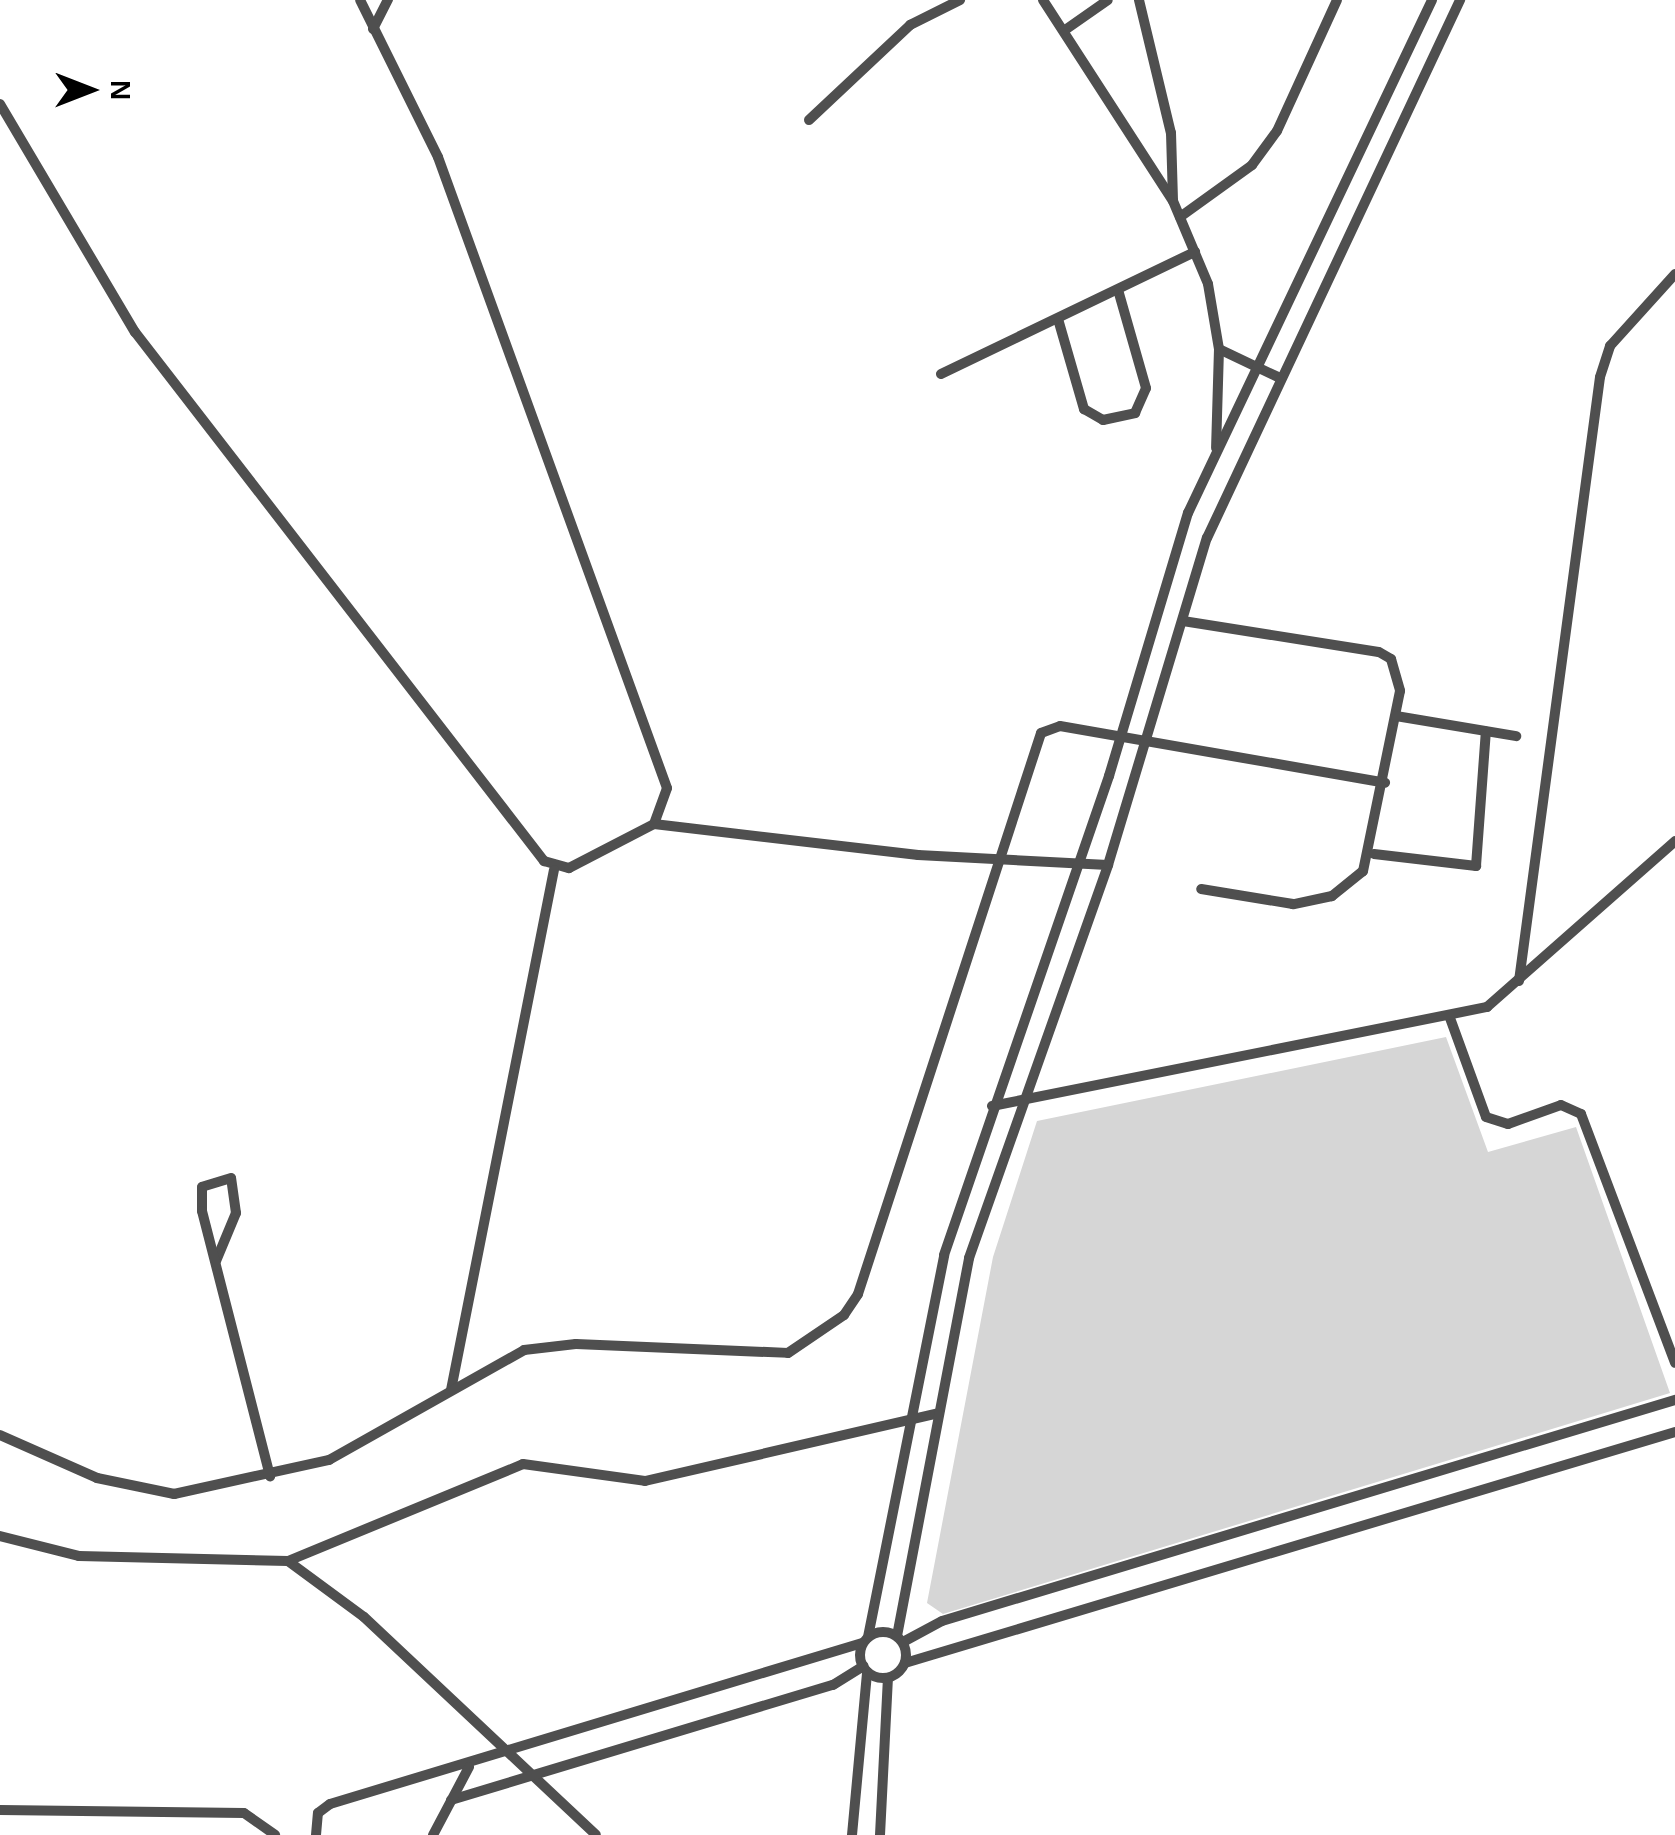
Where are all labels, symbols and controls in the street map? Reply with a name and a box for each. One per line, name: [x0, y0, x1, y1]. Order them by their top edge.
north arrow: [40, 40, 140, 140]
text: N: [105, 80, 136, 100]

